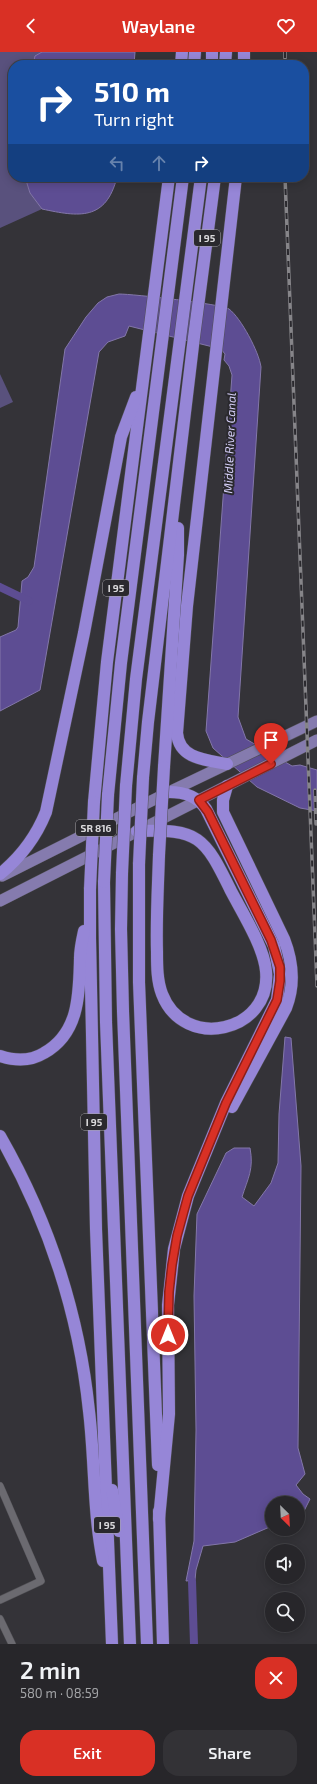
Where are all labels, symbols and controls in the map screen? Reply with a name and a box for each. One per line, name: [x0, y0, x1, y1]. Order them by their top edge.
icon: back: [20, 15, 42, 37]
text: Waylane: [122, 15, 195, 37]
icon: heart: [275, 15, 297, 37]
text: 510 m: [94, 74, 170, 108]
icon: right: [28, 76, 80, 128]
text: Turn right: [94, 108, 174, 130]
icon: left: [106, 152, 128, 174]
icon: ahead: [148, 152, 170, 174]
icon: right: [190, 152, 212, 174]
road number: I 95: [194, 230, 220, 246]
water label: Middle River Canal: [220, 392, 238, 494]
road number: I 95: [103, 580, 129, 596]
pin: [254, 723, 288, 764]
icon: arrive: [260, 729, 282, 751]
road number: SR 816: [76, 820, 116, 836]
road number: I 95: [81, 1114, 107, 1130]
position arrow: [147, 1314, 189, 1356]
north arrow: [265, 1496, 305, 1536]
map controls: [265, 1496, 305, 1632]
road number: I 95: [94, 1517, 120, 1533]
button: sound: [265, 1544, 305, 1584]
button: search: [265, 1592, 305, 1632]
text: 2 min: [20, 1655, 81, 1684]
button: close: [255, 1657, 297, 1699]
text: 580 m · 08:59: [20, 1685, 99, 1701]
button: Exit: [20, 1730, 155, 1776]
button: Share: [163, 1730, 297, 1776]

